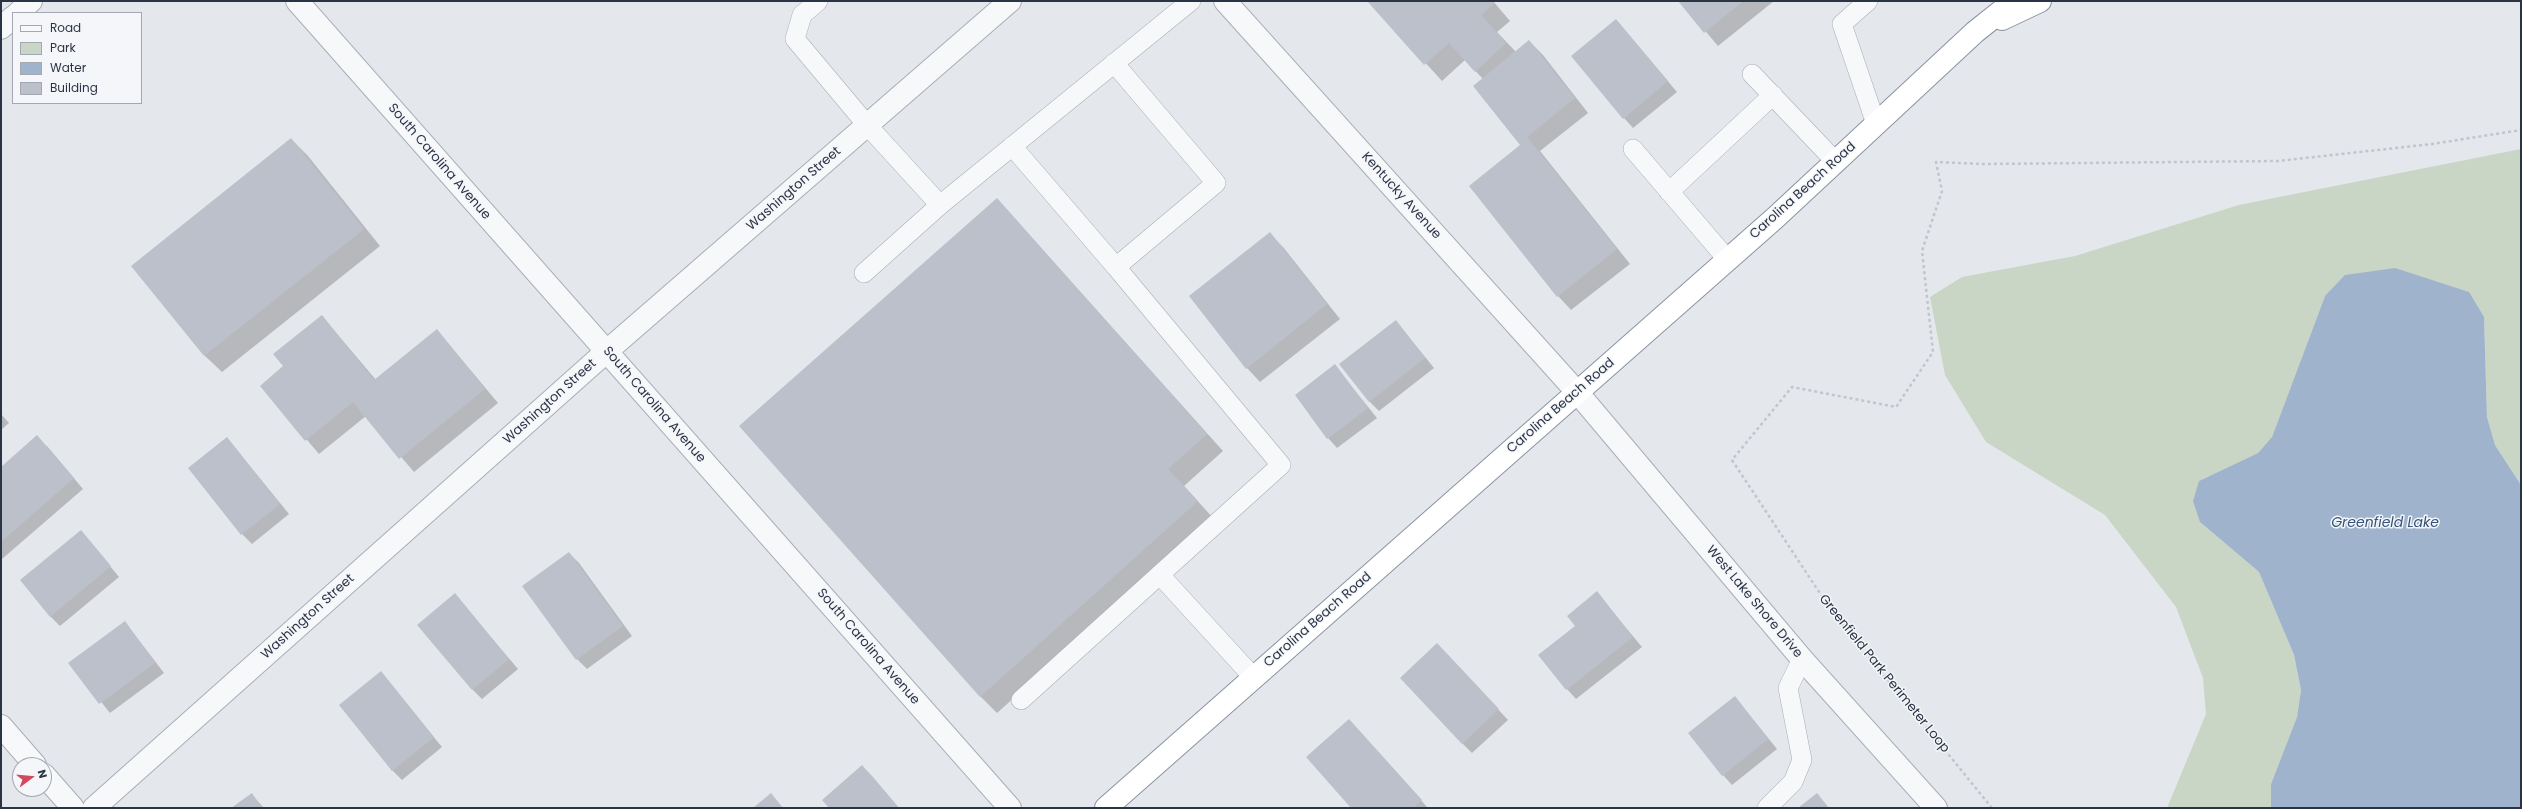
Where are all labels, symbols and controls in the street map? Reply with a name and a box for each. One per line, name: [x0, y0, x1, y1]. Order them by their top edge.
legend: [12, 12, 142, 104]
text: Road: [50, 19, 81, 36]
text: Park: [50, 39, 76, 56]
text: Water: [50, 59, 86, 76]
text: Building: [50, 79, 98, 96]
street label: South Carolina Avenue: [384, 101, 494, 223]
street label: Carolina Beach Road: [1747, 139, 1859, 243]
street label: Washington Street: [744, 144, 844, 234]
street label: Kentucky Avenue: [1358, 149, 1444, 243]
street label: South Carolina Avenue: [599, 344, 709, 466]
street label: Carolina Beach Road: [1504, 355, 1618, 457]
street label: Washington Street: [500, 356, 600, 448]
water label: Greenfield Lake: [2331, 515, 2439, 531]
street label: West Lake Shore Drive: [1703, 543, 1805, 661]
street label: Carolina Beach Road: [1261, 569, 1375, 671]
street label: Washington Street: [258, 571, 358, 663]
street label: South Carolina Avenue: [813, 586, 923, 708]
street label: Greenfield Park Perimeter Loop: [1815, 592, 1953, 756]
north arrow: [12, 757, 52, 797]
text: N: [34, 768, 51, 780]

